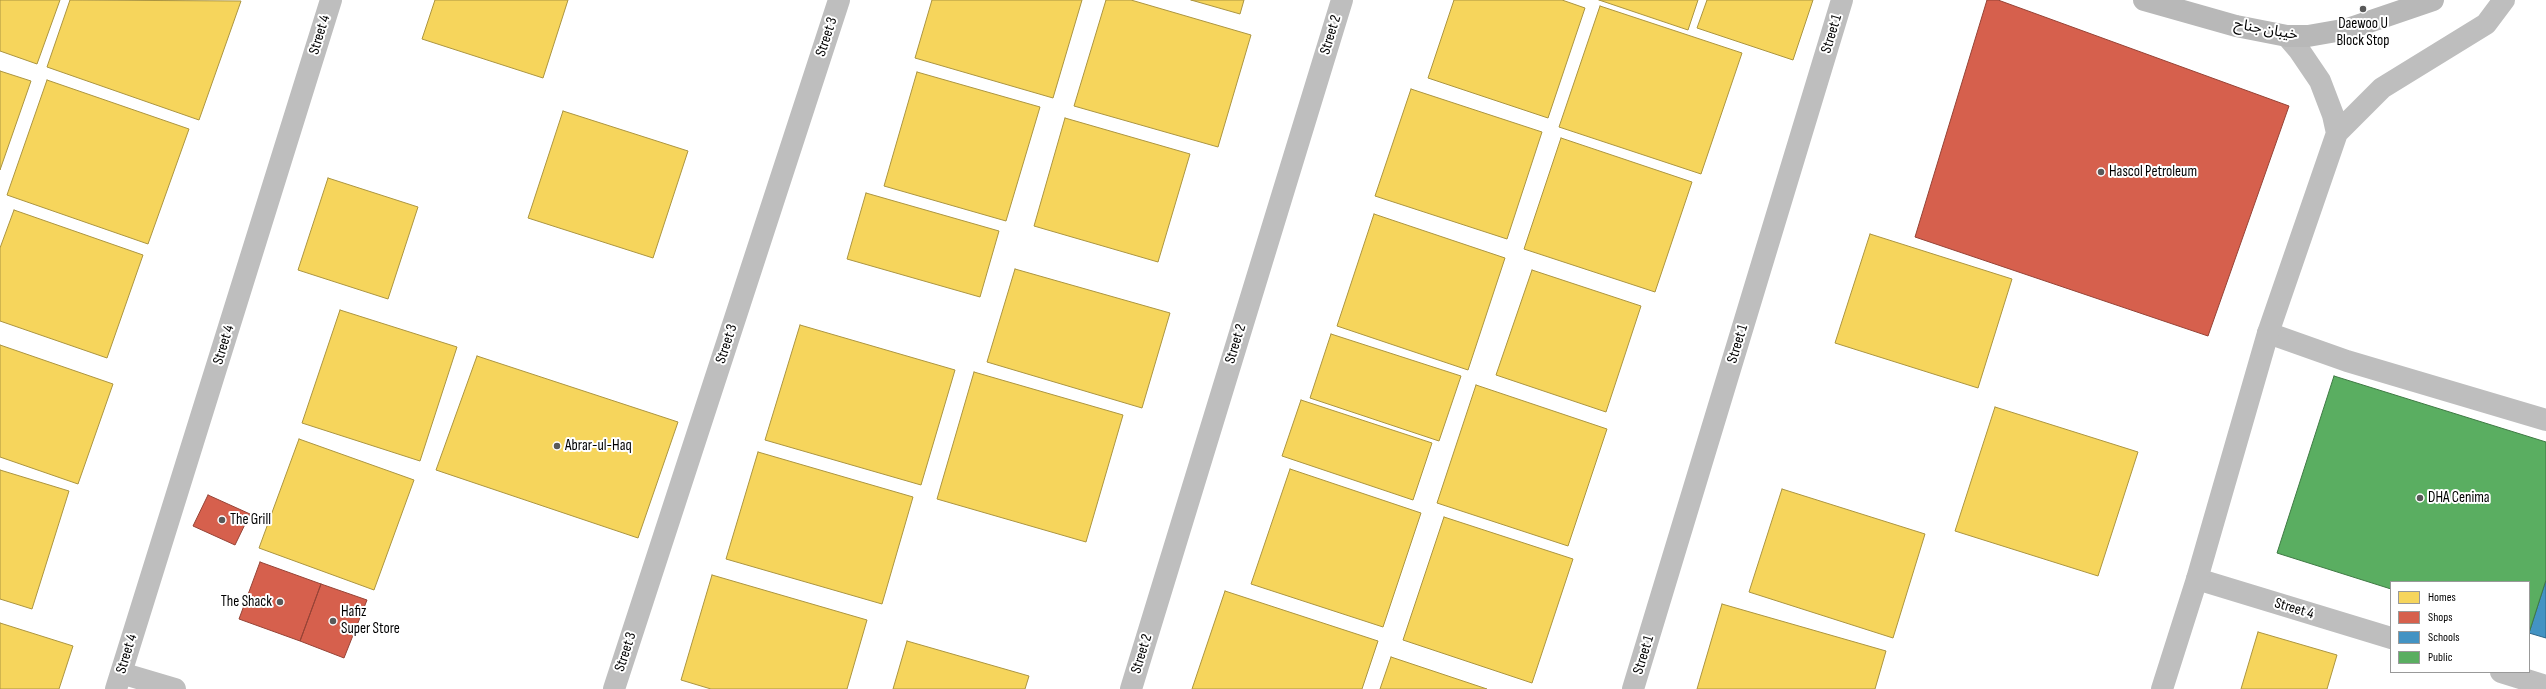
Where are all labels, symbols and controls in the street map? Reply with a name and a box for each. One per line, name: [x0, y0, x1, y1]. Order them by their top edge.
marker: Daewoo U Block Stop: [2358, 4, 2368, 14]
street label: Street 4: [306, 13, 334, 57]
street label: Street 2: [1317, 13, 1345, 57]
street label: Street 1: [1818, 13, 1846, 55]
street label: Street 3: [812, 15, 842, 59]
place label: Daewoo U Block Stop: [2336, 15, 2390, 50]
street label: خیبان جناح: [2233, 16, 2299, 44]
place label: Hascol Petroleum: [2109, 163, 2197, 181]
marker: Hascol Petroleum: [2096, 167, 2106, 177]
street label: Street 3: [712, 322, 742, 366]
street label: Street 2: [1222, 322, 1250, 366]
street label: Street 4: [210, 323, 238, 367]
street label: Street 1: [1724, 323, 1752, 365]
place label: Abrar-ul-Haq: [565, 437, 632, 455]
marker: Abrar-ul-Haq: [552, 441, 562, 451]
place label: DHA Cenima: [2428, 489, 2490, 507]
marker: DHA Cenima: [2415, 493, 2425, 503]
place label: The Grill: [230, 511, 271, 529]
marker: The Grill: [217, 515, 227, 525]
legend: [2390, 581, 2530, 673]
text: Homes: [2428, 590, 2456, 605]
place label: The Shack: [221, 593, 272, 611]
street label: Street 4: [2272, 595, 2316, 623]
marker: The Shack: [275, 597, 285, 607]
place label: Hafiz Super Store: [341, 603, 400, 638]
text: Shops: [2428, 610, 2453, 625]
marker: Hafiz Super Store: [328, 616, 338, 626]
street label: Street 3: [611, 630, 641, 674]
text: Schools: [2428, 630, 2460, 645]
street label: Street 4: [113, 632, 141, 676]
street label: Street 2: [1128, 632, 1156, 676]
street label: Street 1: [1630, 634, 1658, 676]
text: Public: [2428, 650, 2453, 665]

